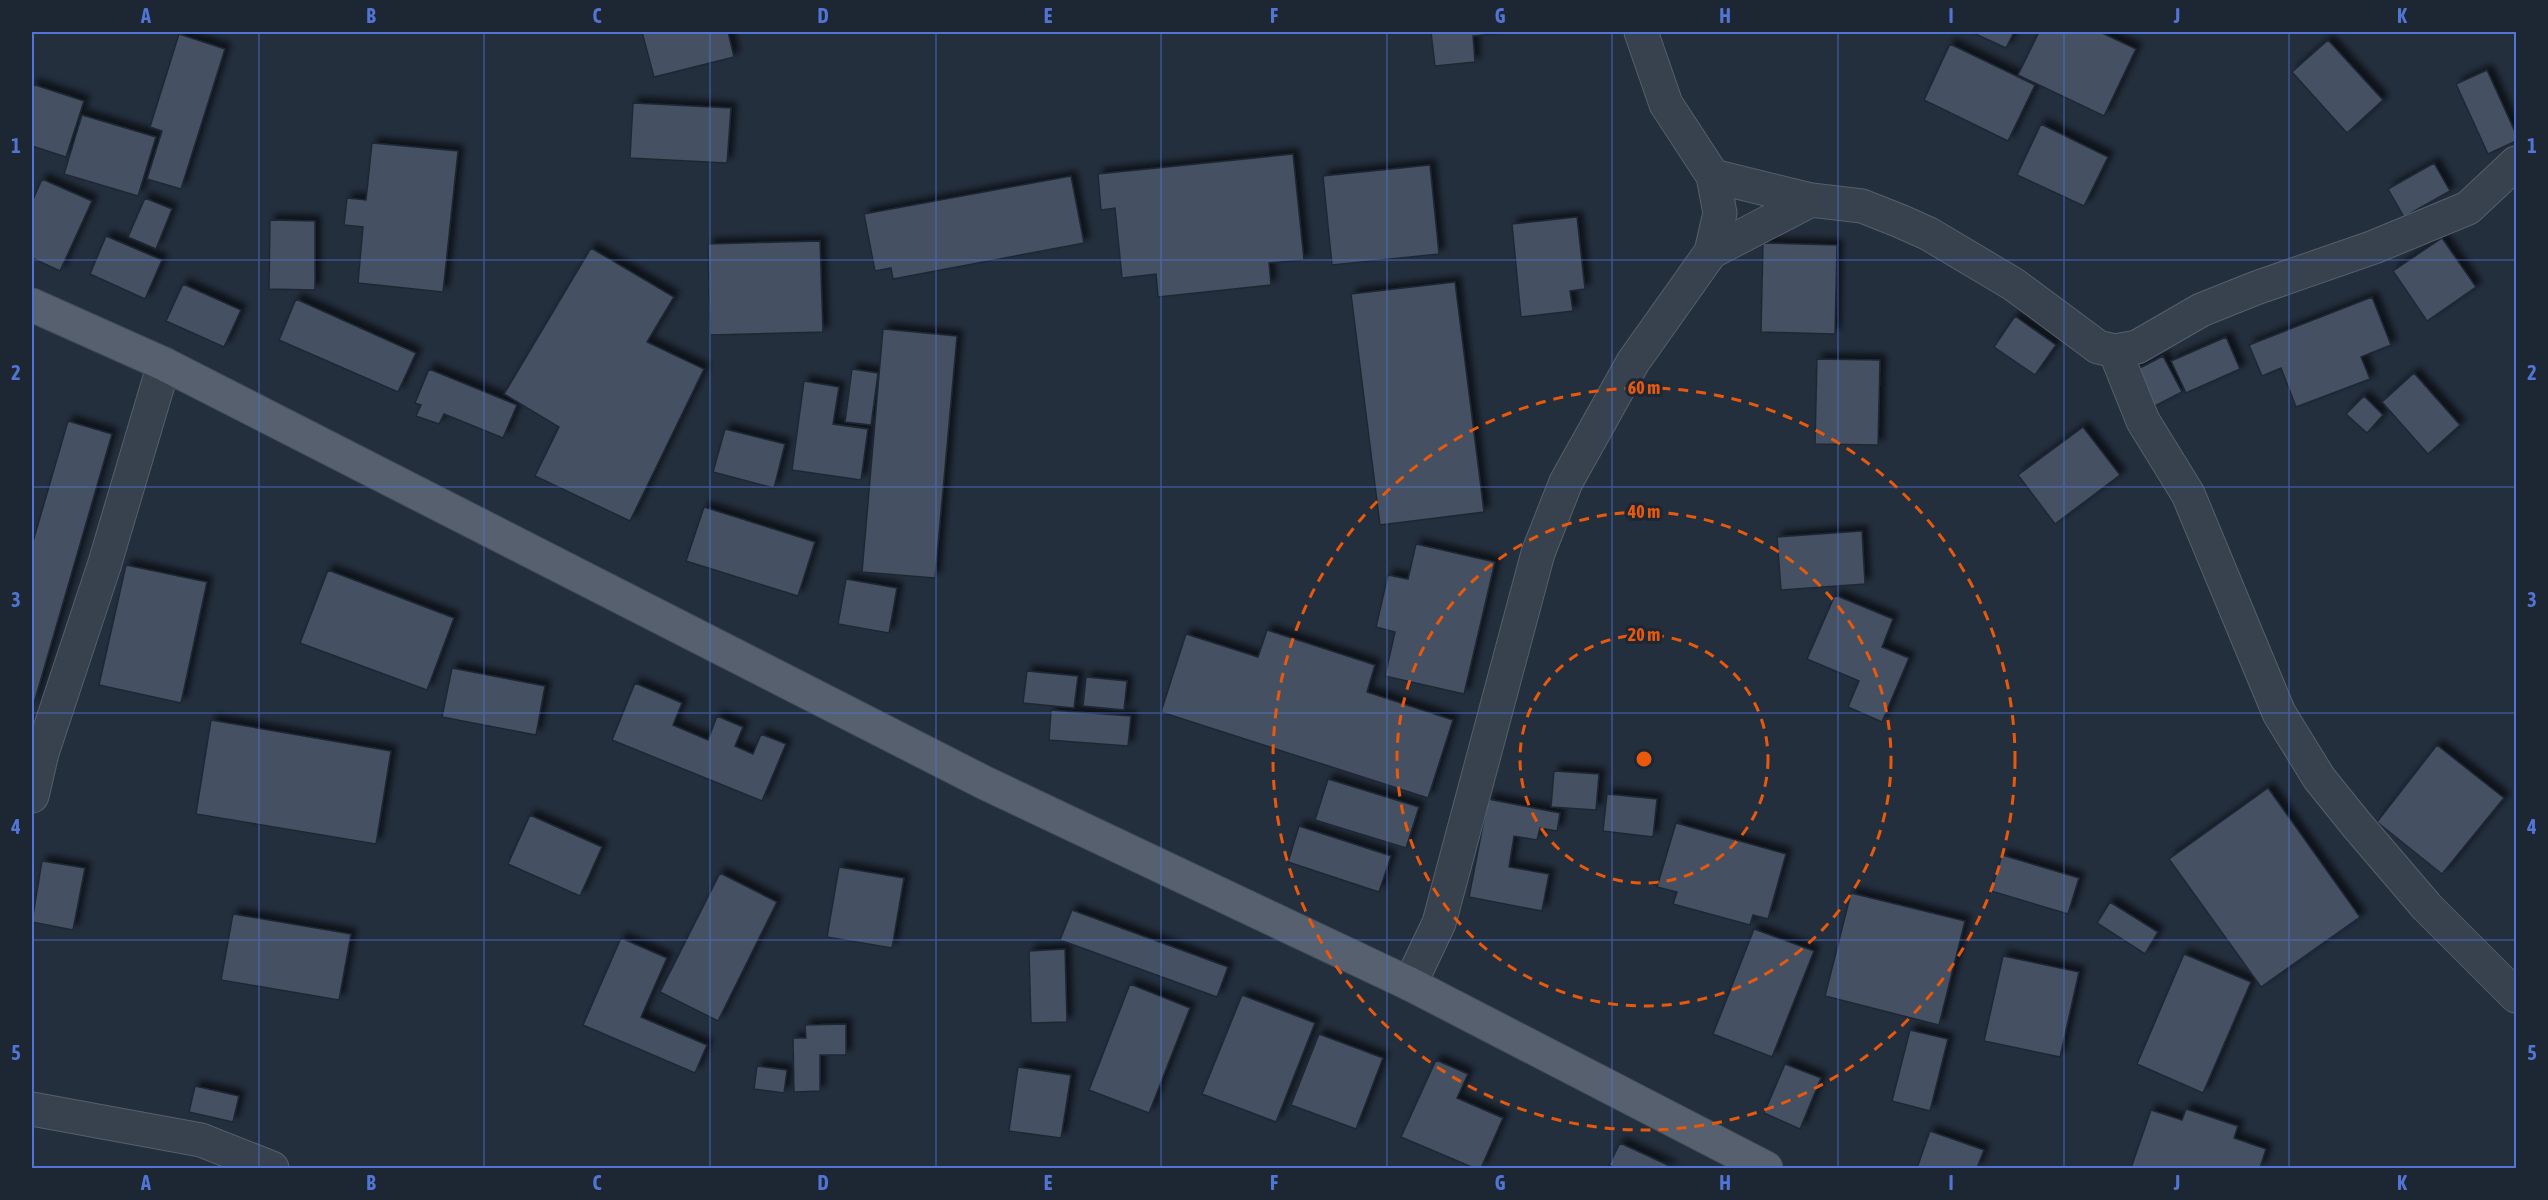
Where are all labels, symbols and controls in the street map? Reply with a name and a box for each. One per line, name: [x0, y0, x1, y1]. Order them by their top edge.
text: A: [140, 4, 151, 27]
text: B: [366, 4, 376, 27]
text: C: [593, 4, 602, 27]
text: D: [817, 4, 829, 27]
text: E: [1044, 4, 1053, 27]
text: F: [1270, 4, 1278, 27]
text: G: [1495, 4, 1506, 27]
text: H: [1719, 4, 1731, 27]
text: I: [1948, 4, 1954, 27]
text: J: [2173, 4, 2180, 27]
text: K: [2397, 4, 2407, 27]
text: 1: [11, 134, 21, 157]
text: 1: [2527, 134, 2537, 157]
text: 2: [11, 361, 21, 384]
text: 2: [2527, 361, 2537, 384]
text: 60 m: [1628, 377, 1660, 398]
text: 40 m: [1627, 501, 1660, 522]
text: 3: [11, 588, 21, 611]
text: 3: [2527, 588, 2537, 611]
text: 20 m: [1628, 624, 1660, 645]
centre of rings: [1634, 749, 1654, 769]
text: 4: [10, 815, 21, 838]
text: 4: [2526, 815, 2537, 838]
text: 5: [11, 1041, 21, 1064]
text: 5: [2527, 1041, 2537, 1064]
text: A: [140, 1171, 151, 1194]
text: B: [366, 1171, 376, 1194]
text: C: [593, 1171, 602, 1194]
text: D: [817, 1171, 829, 1194]
text: E: [1044, 1171, 1053, 1194]
text: F: [1270, 1171, 1278, 1194]
text: G: [1495, 1171, 1506, 1194]
text: H: [1719, 1171, 1731, 1194]
text: I: [1948, 1171, 1954, 1194]
text: J: [2173, 1171, 2180, 1194]
text: K: [2397, 1171, 2407, 1194]

